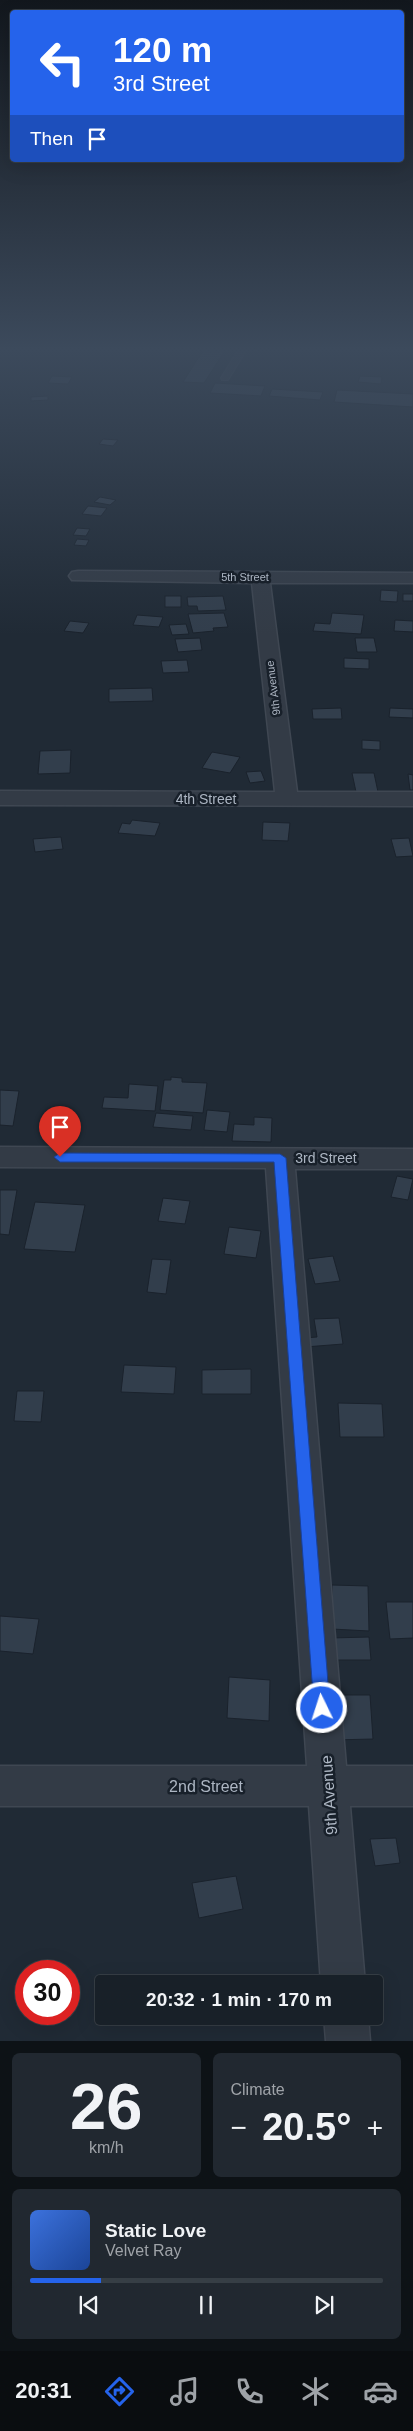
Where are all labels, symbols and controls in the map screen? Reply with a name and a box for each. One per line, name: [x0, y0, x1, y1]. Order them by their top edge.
icon: left: [30, 30, 95, 95]
text: 120 m: [113, 30, 212, 69]
text: 3rd Street: [113, 71, 210, 96]
icon: arrive: [83, 125, 111, 153]
text: Then: [30, 128, 73, 149]
street label: 5th Street: [221, 571, 269, 583]
street label: 9th Avenue: [264, 660, 282, 716]
street label: 4th Street: [176, 791, 236, 807]
pin: [39, 1106, 81, 1157]
icon: arrive: [46, 1113, 74, 1141]
street label: 3rd Street: [295, 1150, 357, 1166]
position arrow: [295, 1681, 347, 1733]
street label: 9th Avenue: [318, 1755, 340, 1835]
street label: 2nd Street: [169, 1778, 243, 1795]
speed limit sign: 30: [15, 1960, 80, 2025]
text: 20:32 · 1 min · 170 m: [146, 1989, 332, 2010]
text: 26: [70, 2070, 142, 2143]
text: Climate: [231, 2081, 285, 2098]
text: 20.5°: [262, 2106, 351, 2148]
text: −: [231, 2112, 247, 2143]
text: +: [367, 2112, 383, 2143]
text: km/h: [89, 2139, 124, 2156]
text: Static Love: [105, 2220, 206, 2241]
text: Velvet Ray: [105, 2242, 181, 2259]
icon: previous: [75, 2291, 103, 2319]
icon: pause: [192, 2291, 220, 2319]
icon: next: [310, 2291, 338, 2319]
icon: directions: [102, 2374, 137, 2409]
icon: music: [167, 2374, 202, 2409]
icon: phone: [232, 2374, 267, 2409]
icon: climate: [298, 2374, 333, 2409]
icon: car: [363, 2374, 398, 2409]
text: 20:31: [15, 2378, 71, 2403]

